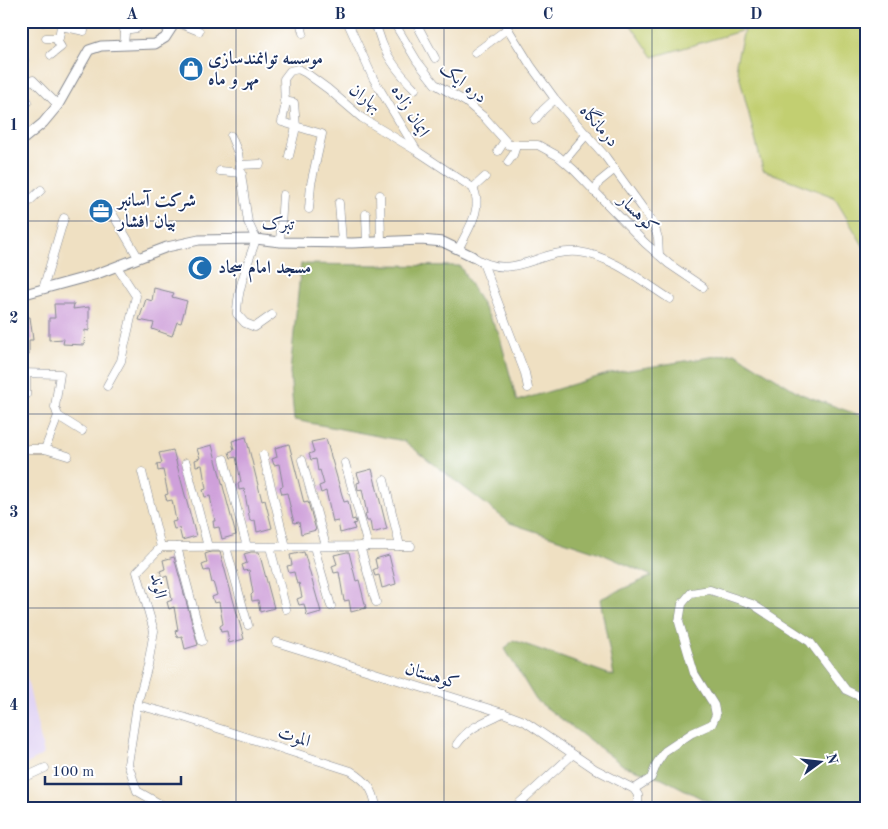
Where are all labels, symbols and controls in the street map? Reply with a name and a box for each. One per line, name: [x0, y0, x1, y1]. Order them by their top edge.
text: A: [126, 7, 138, 23]
text: B: [334, 7, 346, 23]
text: C: [543, 7, 553, 23]
text: D: [750, 7, 762, 23]
place label: موسسه توانمندسازی مهر و ماه: [208, 50, 323, 91]
shop icon: موسسه توانمندسازی مهر و ماه: [178, 56, 204, 82]
street label: دره ایک: [435, 58, 491, 108]
street label: بهاران: [344, 80, 384, 117]
street label: ایمان زاده: [387, 82, 432, 141]
street label: درمانگاه: [575, 99, 625, 151]
text: 1: [9, 118, 19, 134]
place label: شرکت آسانبر بیان افشار: [116, 189, 196, 232]
street label: کوهسار: [613, 189, 661, 238]
office icon: شرکت آسانبر بیان افشار: [88, 198, 114, 224]
street label: تبرک: [261, 214, 295, 235]
mosque icon: مسجد امام سجاد: [187, 255, 213, 281]
place label: مسجد امام سجاد: [218, 259, 311, 283]
text: 2: [9, 311, 19, 327]
text: 3: [9, 505, 19, 521]
street label: الوند: [146, 572, 169, 600]
street label: کوهستان: [403, 659, 461, 694]
text: 4: [9, 698, 19, 714]
street label: الموت: [275, 723, 313, 752]
north arrow: [796, 736, 846, 786]
text: N: [823, 752, 840, 766]
scale bar: [45, 754, 181, 786]
text: 100 m: [52, 765, 94, 780]

